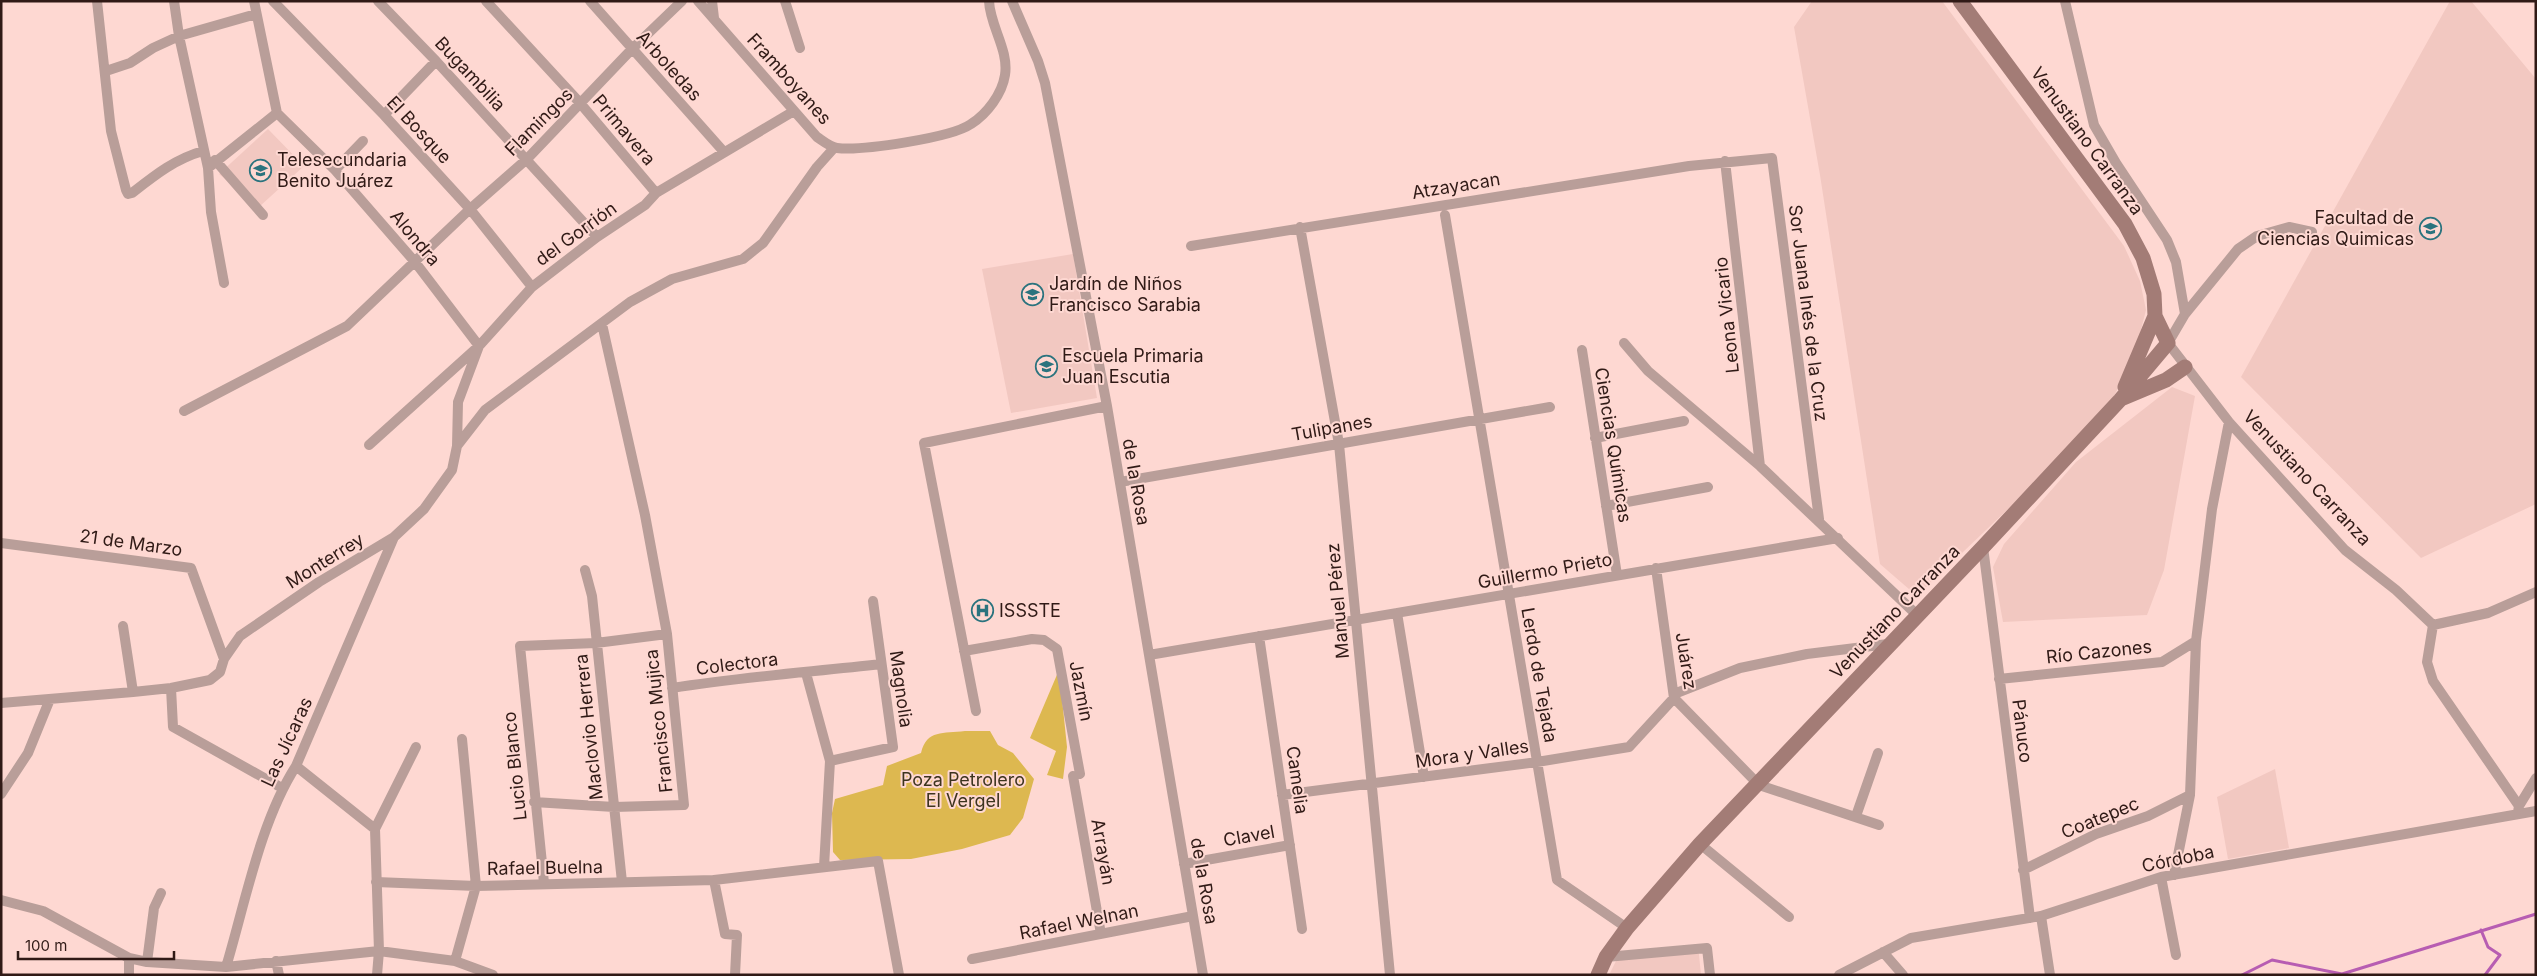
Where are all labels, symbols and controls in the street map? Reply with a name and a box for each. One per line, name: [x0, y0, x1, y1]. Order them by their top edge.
street label: Arboledas: [633, 26, 706, 105]
street label: Framboyanes: [743, 29, 836, 128]
street label: Bugambilia: [431, 32, 510, 115]
street label: Venustiano Carranza: [2027, 63, 2148, 219]
street label: Flamingos: [500, 83, 577, 160]
street label: Primavera: [589, 90, 660, 169]
street label: El Bosque: [383, 92, 456, 168]
place label: Telesecundaria Benito Juárez: [277, 149, 407, 191]
school or university icon: Telesecundaria Benito Juárez: [249, 158, 273, 182]
street label: Atzayacan: [1410, 168, 1502, 203]
street label: del Gorrión: [531, 197, 620, 270]
street label: Sor Juana Inés de la Cruz: [1785, 203, 1832, 422]
street label: Alondra: [386, 206, 445, 270]
place label: Facultad de Ciencias Quimicas: [2257, 207, 2414, 249]
school or university icon: Facultad de Ciencias Quimicas: [2418, 216, 2442, 240]
street label: Leona Vicario: [1710, 256, 1743, 374]
place label: Jardín de Niños Francisco Sarabia: [1049, 273, 1201, 315]
school or university icon: Jardín de Niños Francisco Sarabia: [1021, 282, 1045, 306]
place label: Escuela Primaria Juan Escutia: [1062, 345, 1204, 387]
school or university icon: Escuela Primaria Juan Escutia: [1034, 354, 1058, 378]
street label: Ciencias Químicas: [1591, 366, 1636, 524]
street label: Venustiano Carranza: [2239, 406, 2376, 550]
street label: Tulipanes: [1290, 410, 1374, 445]
street label: de la Rosa: [1119, 437, 1154, 527]
street label: 21 de Marzo: [78, 525, 184, 560]
street label: Monterrey: [282, 528, 367, 593]
street label: Venustiano Carranza: [1825, 541, 1964, 683]
street label: Manuel Pérez: [1322, 542, 1353, 660]
street label: Guillermo Prieto: [1476, 548, 1614, 593]
hospital icon: ISSSTE: [971, 599, 995, 623]
place label: ISSSTE: [999, 600, 1061, 621]
street label: Lerdo de Tejada: [1517, 606, 1562, 744]
street label: Juárez: [1672, 631, 1701, 691]
street label: Río Cazones: [2045, 636, 2153, 667]
street label: Francisco Mujica: [641, 648, 676, 794]
street label: Colectora: [695, 648, 779, 679]
street label: Magnolia: [886, 649, 917, 729]
street label: Maclovio Herrera: [570, 653, 607, 801]
street label: Jazmín: [1065, 659, 1098, 723]
street label: Las Jícaras: [257, 694, 316, 790]
street label: Pánuco: [2008, 698, 2037, 764]
street label: Lucio Blanco: [498, 711, 531, 821]
street label: Mora y Valles: [1414, 735, 1530, 772]
street label: Camelia: [1282, 745, 1313, 815]
park label: Poza Petrolero El Vergel: [901, 769, 1025, 811]
street label: Coatepec: [2058, 792, 2142, 843]
street label: Arrayán: [1087, 817, 1120, 887]
street label: Clavel: [1221, 821, 1276, 850]
street label: de la Rosa: [1187, 836, 1222, 926]
street label: Córdoba: [2140, 841, 2216, 876]
street label: Rafael Buelna: [487, 856, 603, 879]
street label: Rafael Welnan: [1017, 900, 1140, 943]
scale bar: [18, 928, 174, 960]
text: 100 m: [25, 936, 67, 955]

